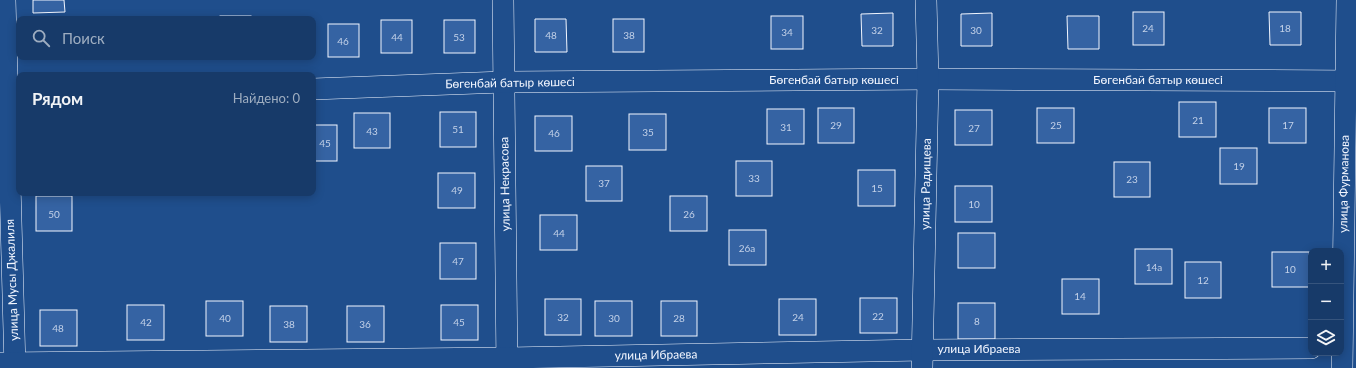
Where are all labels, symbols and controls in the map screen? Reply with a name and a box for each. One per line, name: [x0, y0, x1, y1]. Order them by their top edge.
search box: [16, 16, 316, 60]
house number: 24: [1142, 22, 1154, 34]
house number: 18: [1279, 22, 1291, 34]
house number: 32: [871, 24, 883, 36]
house number: 30: [970, 24, 982, 36]
house number: 34: [781, 26, 793, 38]
icon: search: [30, 27, 52, 49]
text: Поиск: [62, 29, 105, 47]
house number: 48: [545, 29, 557, 41]
house number: 38: [623, 29, 635, 41]
house number: 44: [391, 31, 403, 43]
house number: 53: [453, 31, 465, 43]
house number: 46: [337, 35, 349, 47]
street label: Бөгенбай батыр көшесі: [769, 72, 899, 87]
street label: Бөгенбай батыр көшесі: [1093, 72, 1223, 87]
street label: Бөгенбай батыр көшесі: [445, 74, 575, 91]
text: Рядом: [32, 88, 83, 109]
text: Найдено: 0: [233, 90, 300, 106]
house number: 21: [1192, 114, 1204, 126]
house number: 29: [830, 119, 842, 131]
house number: 25: [1050, 119, 1062, 131]
house number: 17: [1282, 119, 1294, 131]
house number: 31: [780, 121, 792, 133]
house number: 27: [968, 122, 980, 134]
house number: 51: [452, 123, 464, 135]
house number: 43: [366, 125, 378, 137]
house number: 35: [642, 126, 654, 138]
house number: 46: [548, 127, 560, 139]
street label: улица Фурманова: [1335, 135, 1352, 233]
house number: 45: [319, 137, 331, 149]
street label: улица Некрасова: [496, 137, 513, 231]
street label: улица Радищева: [917, 138, 934, 230]
house number: 19: [1233, 160, 1245, 172]
house number: 33: [748, 172, 760, 184]
house number: 23: [1126, 173, 1138, 185]
house number: 37: [598, 177, 610, 189]
house number: 15: [871, 182, 883, 194]
house number: 49: [451, 184, 463, 196]
house number: 10: [968, 198, 980, 210]
house number: 50: [48, 208, 60, 220]
house number: 26: [683, 208, 695, 220]
street label: улица Мусы Джалиля: [2, 219, 21, 341]
house number: 44: [553, 227, 565, 239]
house number: 26а: [739, 242, 755, 254]
map controls: [1308, 248, 1344, 356]
button: +: [1308, 248, 1344, 284]
house number: 47: [452, 255, 464, 267]
house number: 14а: [1146, 261, 1162, 273]
house number: 10: [1284, 263, 1296, 275]
house number: 12: [1197, 274, 1209, 286]
button: −: [1308, 284, 1344, 320]
house number: 14: [1074, 290, 1086, 302]
house number: 22: [872, 310, 884, 322]
house number: 32: [557, 311, 569, 323]
house number: 24: [792, 311, 804, 323]
house number: 40: [219, 312, 231, 324]
house number: 30: [608, 312, 620, 324]
house number: 28: [673, 312, 685, 324]
house number: 8: [974, 315, 980, 327]
house number: 42: [140, 316, 152, 328]
house number: 45: [453, 316, 465, 328]
house number: 38: [283, 318, 295, 330]
house number: 36: [359, 318, 371, 330]
button: layers: [1308, 320, 1344, 356]
house number: 48: [52, 322, 64, 334]
street label: улица Ибраева: [938, 341, 1020, 356]
street label: улица Ибраева: [614, 346, 698, 363]

